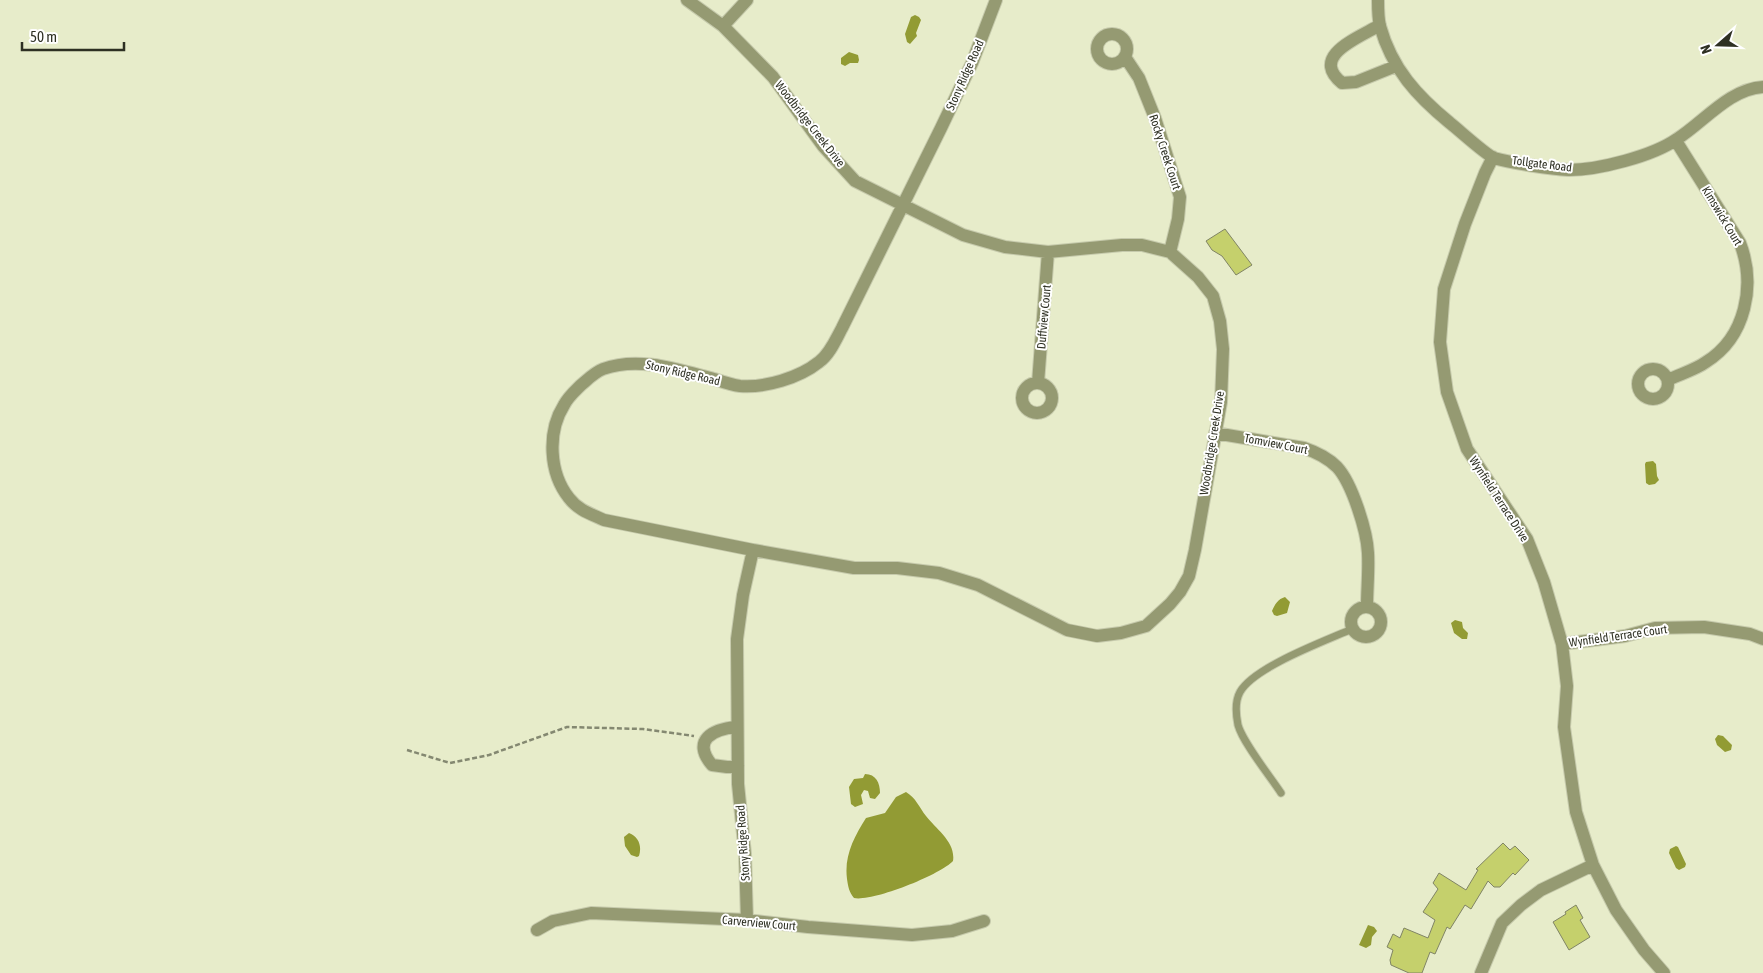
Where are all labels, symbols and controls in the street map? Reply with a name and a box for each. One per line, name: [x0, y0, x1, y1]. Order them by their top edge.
scale bar: [22, 20, 125, 52]
north arrow: [1693, 20, 1743, 70]
text: 50 m: [30, 28, 57, 45]
street label: Stony Ridge Road: [943, 38, 987, 112]
text: N: [1697, 43, 1715, 56]
street label: Woodbridge Creek Drive: [772, 78, 848, 170]
street label: Rocky Creek Court: [1146, 113, 1184, 192]
street label: Tollgate Road: [1511, 153, 1573, 175]
street label: Kimswick Court: [1699, 184, 1745, 249]
street label: Duffview Court: [1034, 284, 1054, 350]
street label: Stony Ridge Road: [644, 358, 722, 388]
street label: Woodbridge Creek Drive: [1197, 390, 1227, 496]
street label: Tomview Court: [1243, 431, 1309, 457]
street label: Wynfield Terrace Drive: [1466, 454, 1532, 544]
street label: Wynfield Terrace Court: [1568, 622, 1669, 650]
street label: Stony Ridge Road: [733, 805, 753, 881]
street label: Carverview Court: [722, 913, 797, 933]

